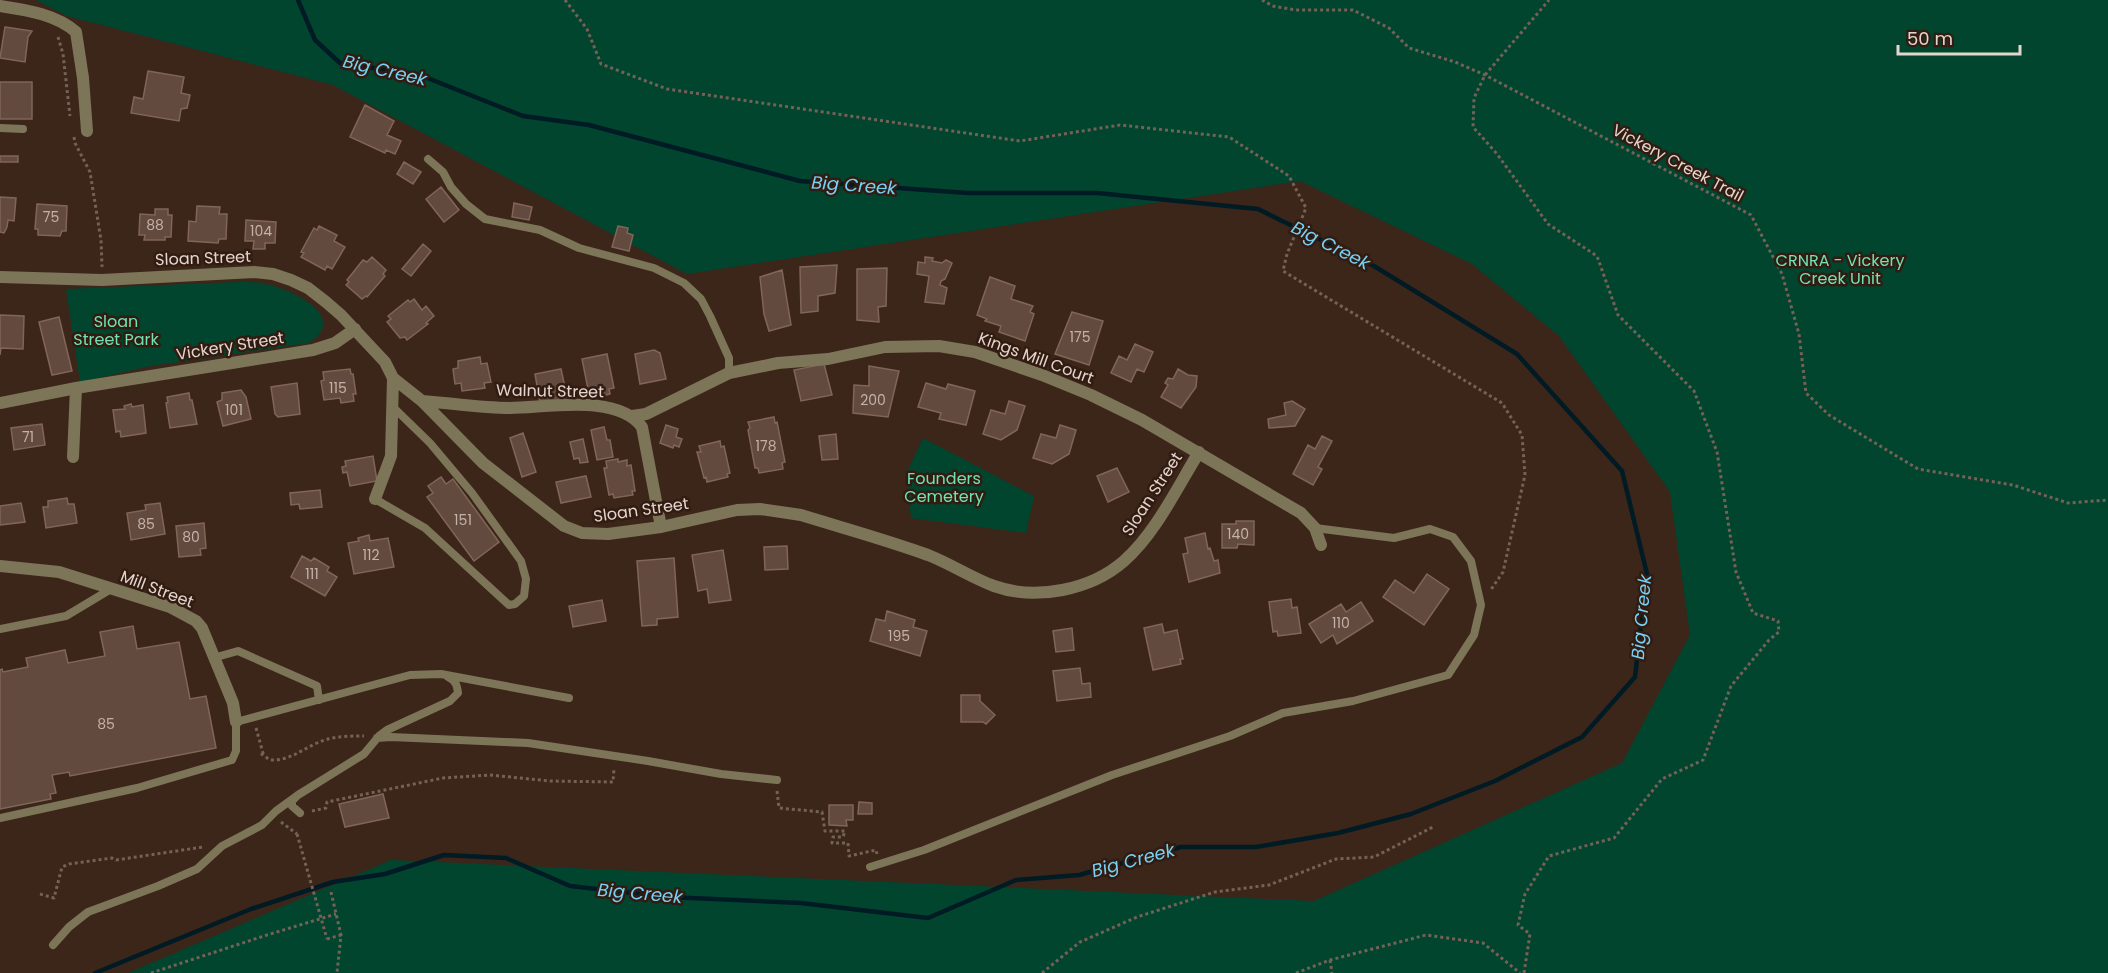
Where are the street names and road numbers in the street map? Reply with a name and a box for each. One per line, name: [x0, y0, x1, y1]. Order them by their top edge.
street label: Vickery Creek Trail: [1608, 119, 1748, 207]
street label: Sloan Street: [155, 245, 251, 271]
street label: Vickery Street: [175, 326, 286, 366]
street label: Kings Mill Court: [975, 326, 1097, 390]
street label: Walnut Street: [496, 379, 604, 403]
street label: Sloan Street: [1116, 447, 1188, 540]
street label: Sloan Street: [592, 492, 690, 528]
street label: Mill Street: [117, 565, 197, 614]

